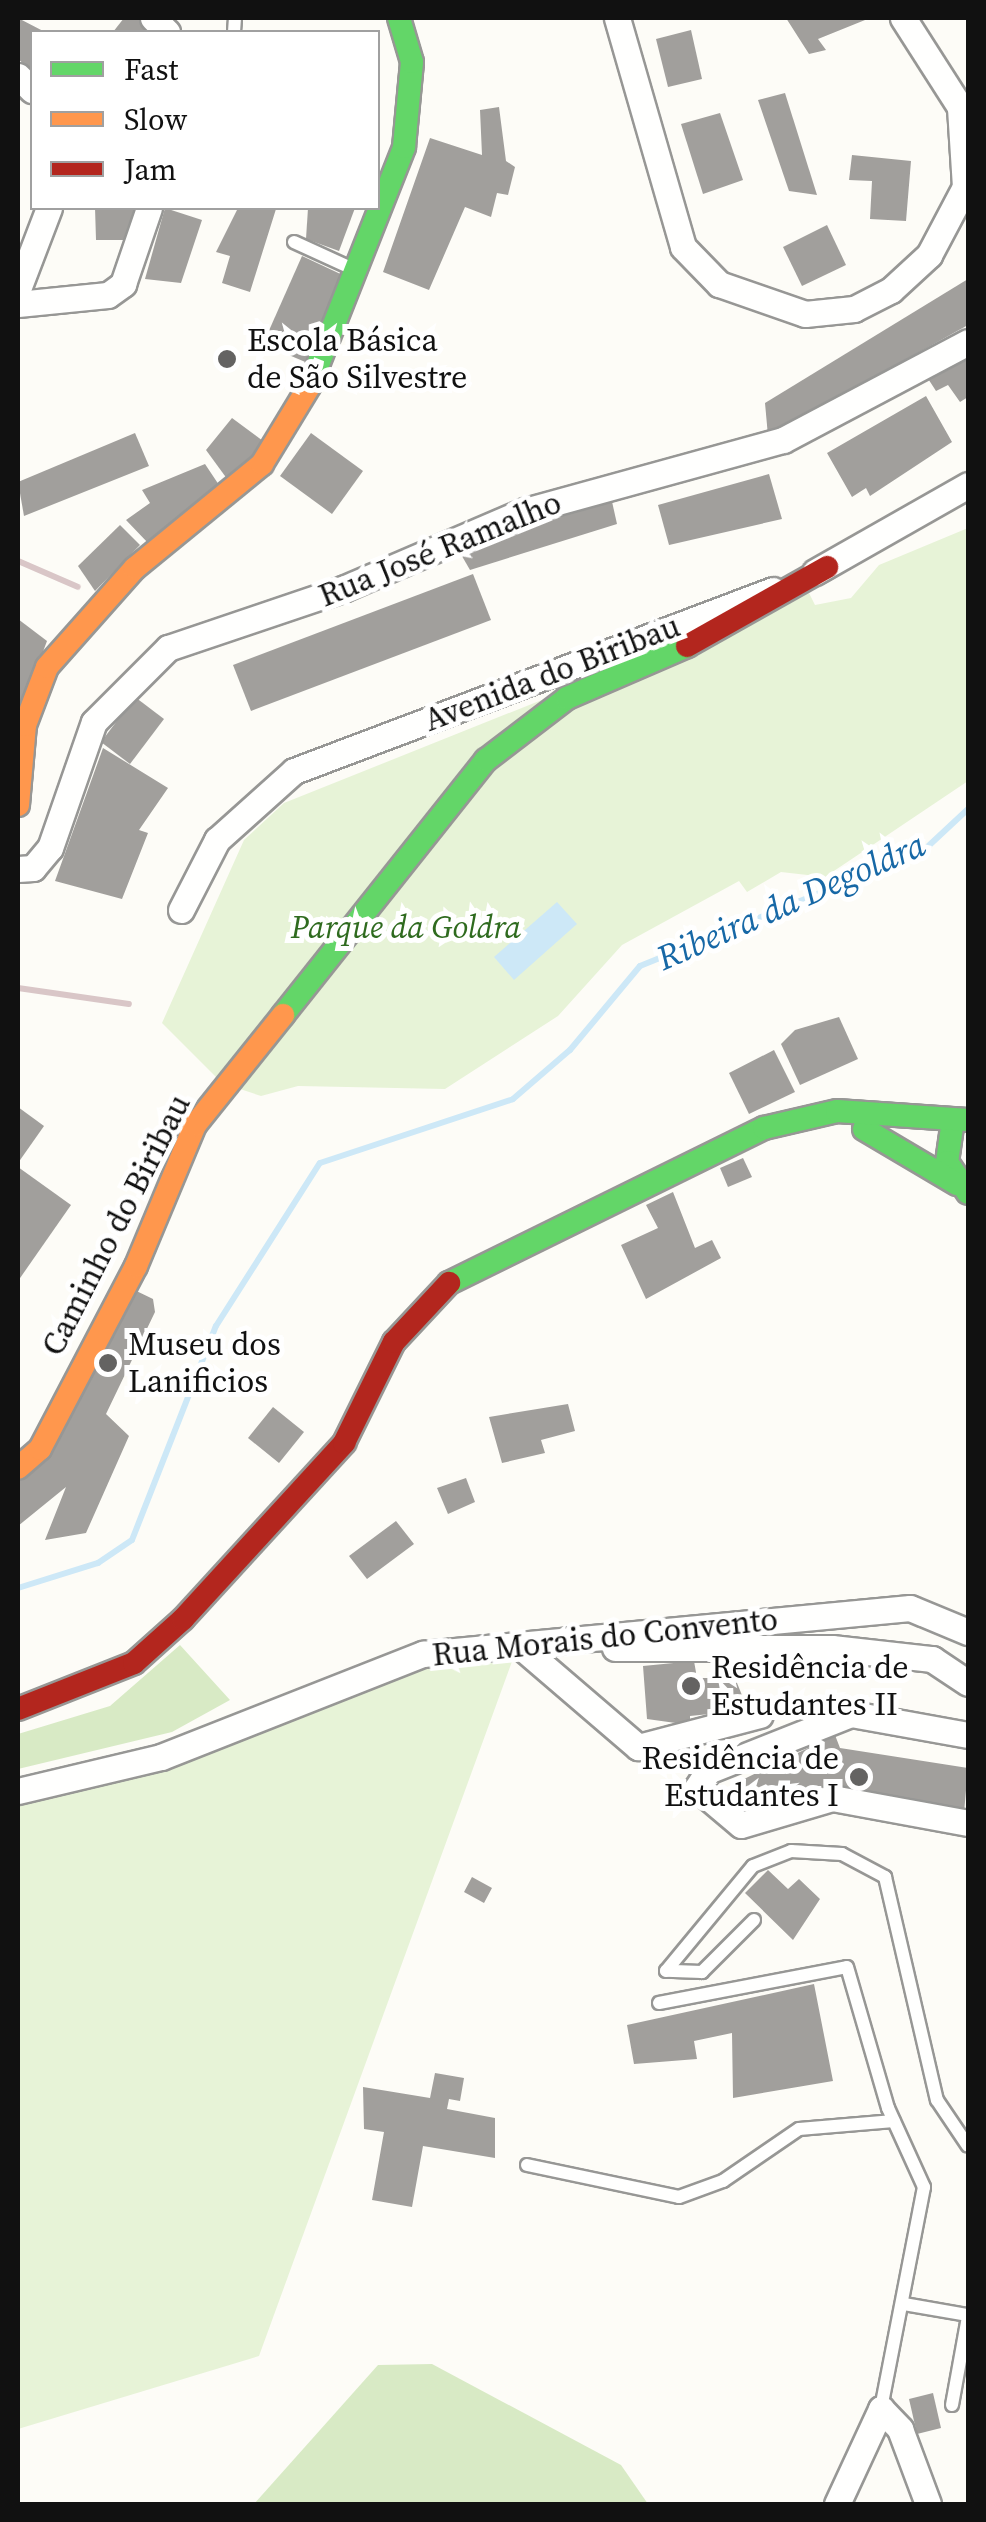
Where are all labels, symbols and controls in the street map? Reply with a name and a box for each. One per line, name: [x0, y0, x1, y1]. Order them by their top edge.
legend: [30, 30, 380, 210]
text: Fast: [124, 49, 178, 90]
text: Slow: [124, 99, 187, 140]
text: Jam: [124, 149, 177, 190]
place label: Escola Básica de São Silvestre: [247, 322, 467, 397]
marker: Escola Básica de São Silvestre: [216, 348, 238, 370]
street label: Rua José Ramalho: [313, 483, 567, 615]
street label: Avenida do Biribau: [419, 607, 685, 739]
water label: Ribeira da Degoldra: [650, 823, 932, 979]
park label: Parque da Goldra: [291, 908, 521, 946]
street label: Caminho do Biribau: [34, 1088, 198, 1362]
place label: Museu dos Lanificios: [128, 1326, 281, 1401]
marker: Museu dos Lanificios: [97, 1352, 119, 1374]
street label: Rua Morais do Convento: [430, 1600, 780, 1674]
place label: Residência de Estudantes II: [711, 1649, 908, 1724]
marker: Residência de Estudantes II: [680, 1675, 702, 1697]
place label: Residência de Estudantes I: [642, 1740, 839, 1815]
marker: Residência de Estudantes I: [848, 1766, 870, 1788]

